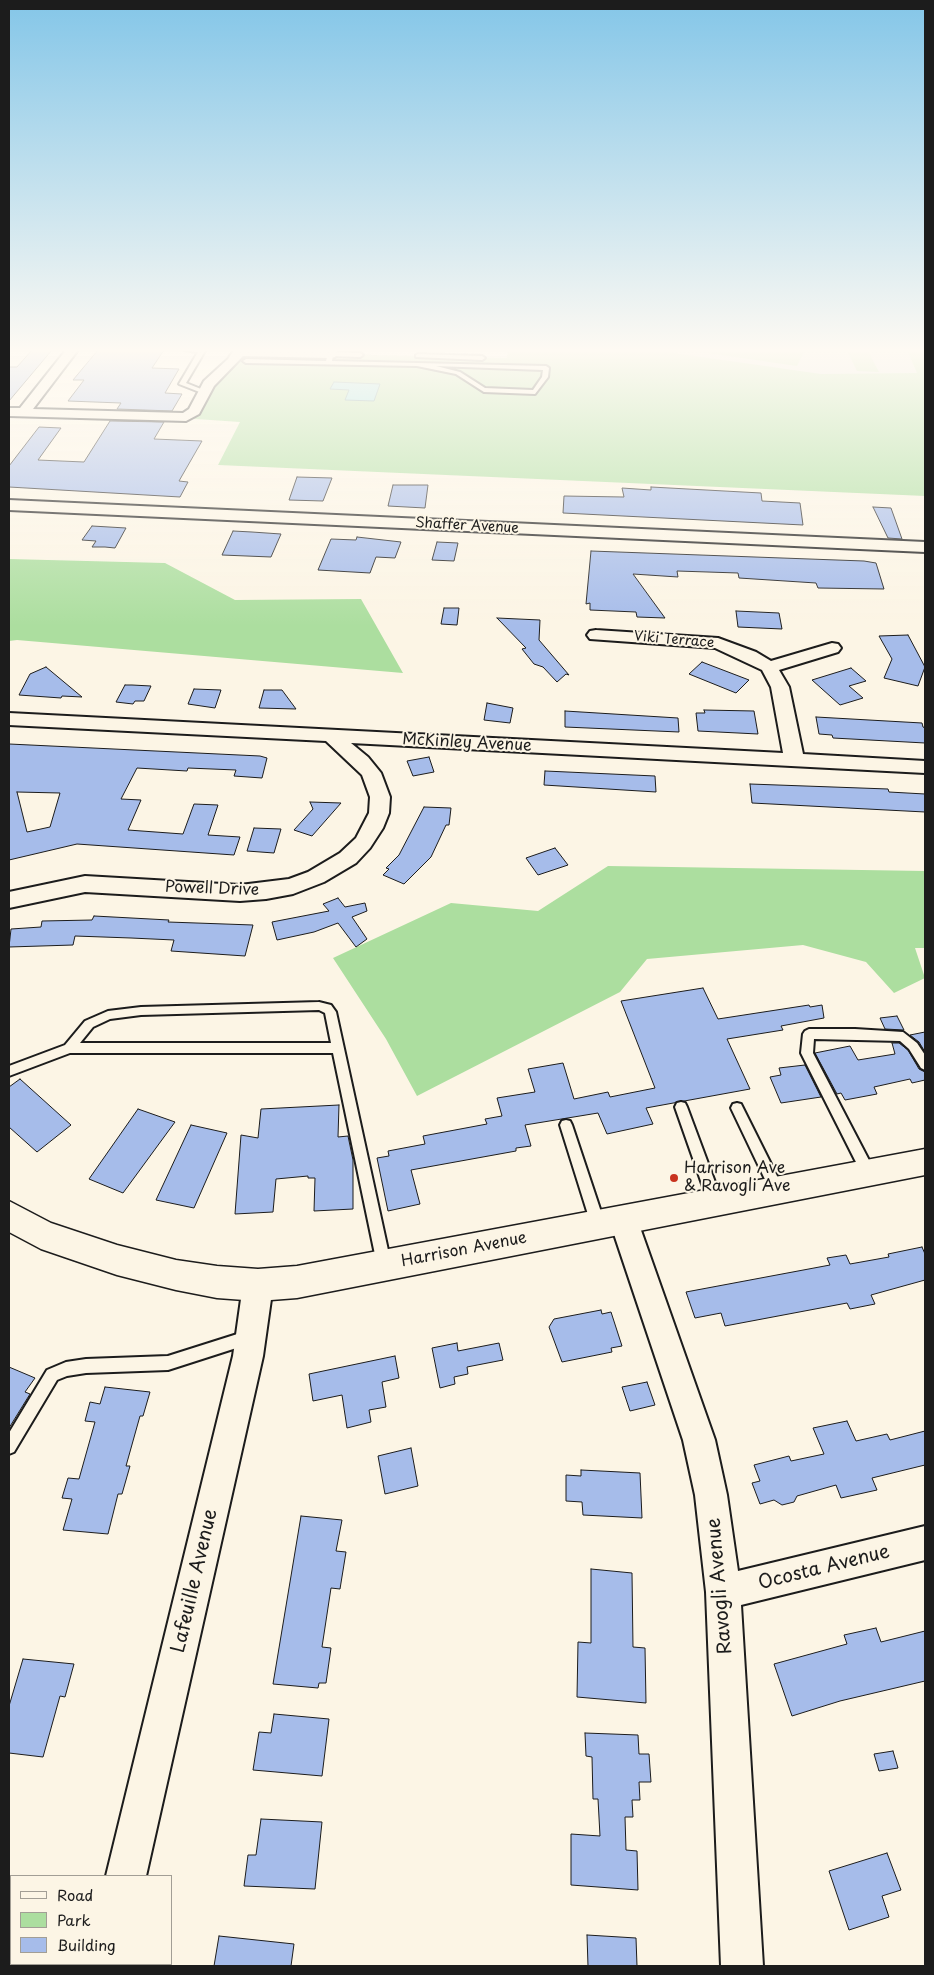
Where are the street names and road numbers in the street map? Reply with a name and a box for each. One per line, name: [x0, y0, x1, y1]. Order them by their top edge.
street label: Shaffer Avenue: [415, 515, 519, 537]
street label: Viki Terrace: [633, 628, 715, 652]
street label: McKinley Avenue: [402, 730, 532, 756]
street label: Powell Drive: [164, 878, 260, 900]
street label: Harrison Avenue: [400, 1228, 528, 1272]
street label: Lafeuille Avenue: [167, 1507, 223, 1655]
street label: Ravogli Avenue: [703, 1517, 737, 1655]
street label: Ocosta Avenue: [756, 1541, 892, 1595]

